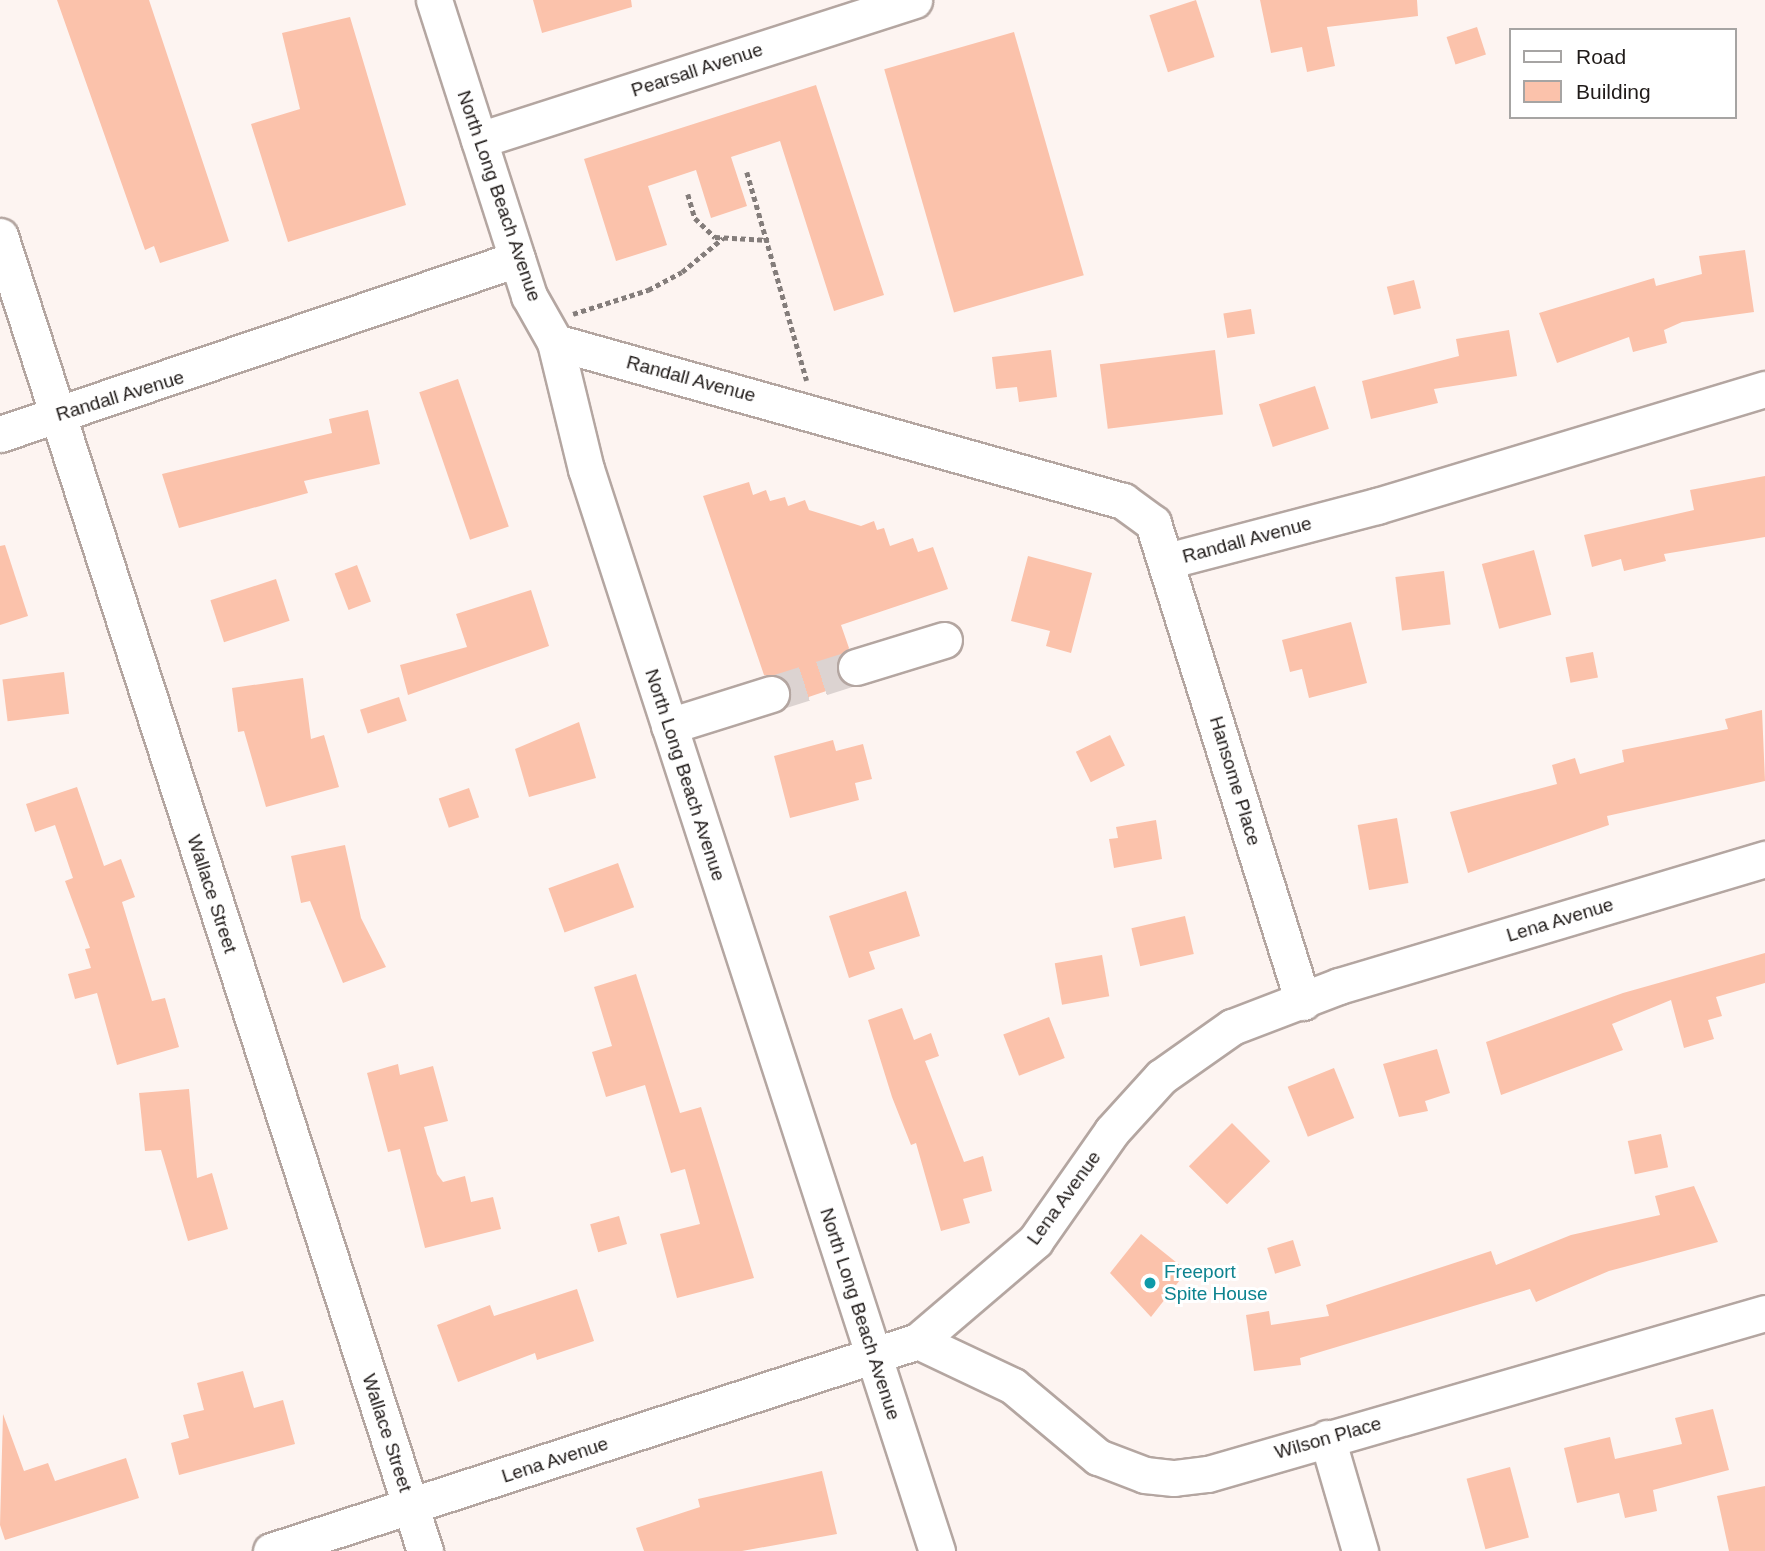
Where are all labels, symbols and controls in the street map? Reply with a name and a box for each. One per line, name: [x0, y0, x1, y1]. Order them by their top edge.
legend: [1510, 28, 1737, 119]
street label: Pearsall Avenue: [628, 38, 766, 102]
text: Road: [1576, 45, 1626, 68]
text: Building: [1576, 80, 1651, 103]
street label: North Long Beach Avenue: [452, 87, 546, 305]
street label: Randall Avenue: [623, 351, 759, 407]
street label: Randall Avenue: [53, 366, 187, 426]
street label: Randall Avenue: [1179, 512, 1315, 568]
street label: North Long Beach Avenue: [640, 666, 730, 884]
street label: Hansome Place: [1204, 714, 1266, 848]
street label: Wallace Street: [182, 832, 242, 956]
street label: Lena Avenue: [1503, 893, 1617, 947]
street label: Lena Avenue: [1022, 1146, 1106, 1250]
street label: North Long Beach Avenue: [815, 1205, 905, 1423]
place label: Freeport Spite House: [1164, 1261, 1268, 1305]
marker: Freeport Spite House: [1142, 1275, 1158, 1291]
street label: Wallace Street: [357, 1371, 417, 1495]
street label: Wilson Place: [1272, 1412, 1384, 1464]
street label: Lena Avenue: [498, 1432, 612, 1488]

